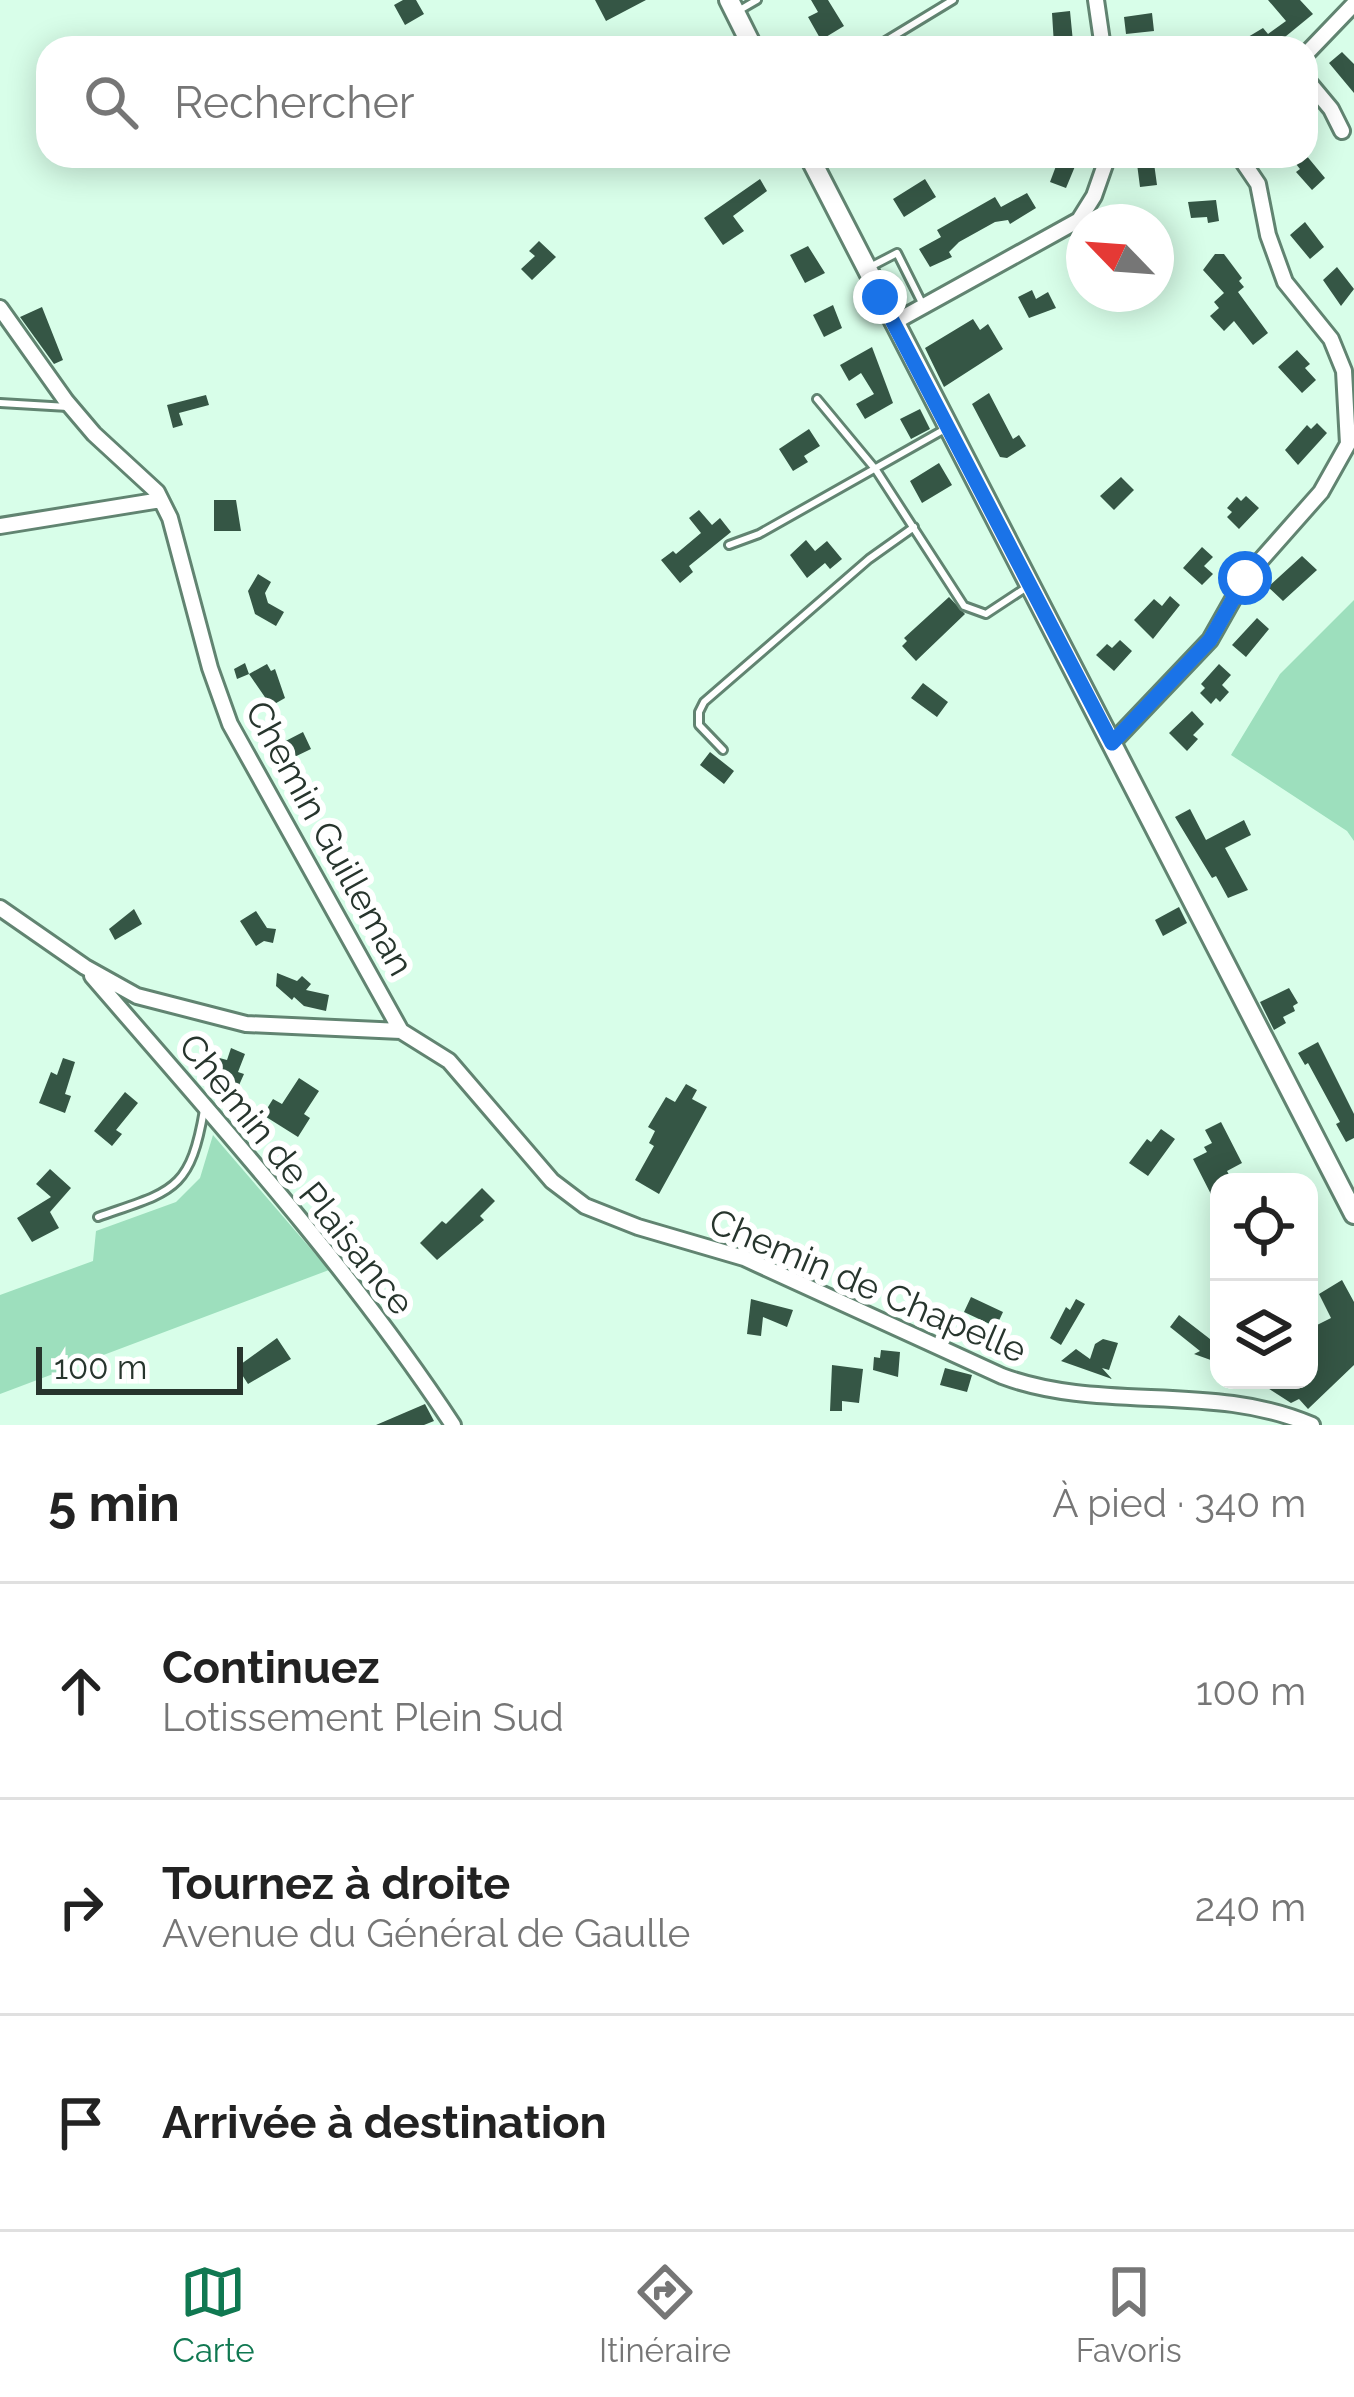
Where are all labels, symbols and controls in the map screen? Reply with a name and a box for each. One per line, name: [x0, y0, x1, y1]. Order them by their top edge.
search box: [36, 36, 1318, 168]
icon: search: [78, 69, 144, 135]
text: Rechercher: [174, 76, 415, 129]
north arrow: [1066, 204, 1174, 312]
route end: [853, 270, 907, 324]
route start: [1218, 551, 1272, 605]
street label: Chemin Guilleman: [237, 693, 423, 983]
street label: Chemin de Plaisance: [171, 1025, 423, 1323]
map controls: [1210, 1173, 1318, 1389]
button: locate: [1210, 1173, 1318, 1281]
street label: Chemin de Chapelle: [703, 1199, 1033, 1371]
button: layers: [1210, 1281, 1318, 1389]
scale bar: [36, 1341, 243, 1394]
text: 100 m: [54, 1348, 147, 1387]
text: 5 min: [48, 1473, 180, 1533]
text: À pied · 340 m: [1052, 1480, 1306, 1526]
text: Continuez: [162, 1641, 380, 1694]
icon: ahead: [48, 1658, 114, 1724]
text: 100 m: [1196, 1668, 1306, 1714]
text: Lotissement Plein Sud: [162, 1694, 564, 1740]
text: Tournez à droite: [162, 1857, 510, 1910]
icon: right: [48, 1874, 114, 1940]
text: 240 m: [1195, 1884, 1306, 1930]
text: Avenue du Général de Gaulle: [162, 1910, 690, 1956]
icon: arrive: [48, 2090, 114, 2156]
text: Arrivée à destination: [162, 2096, 607, 2149]
tab: Carte: [172, 2259, 255, 2370]
tab: Itinéraire: [599, 2259, 731, 2370]
tab: Favoris: [1076, 2259, 1182, 2370]

